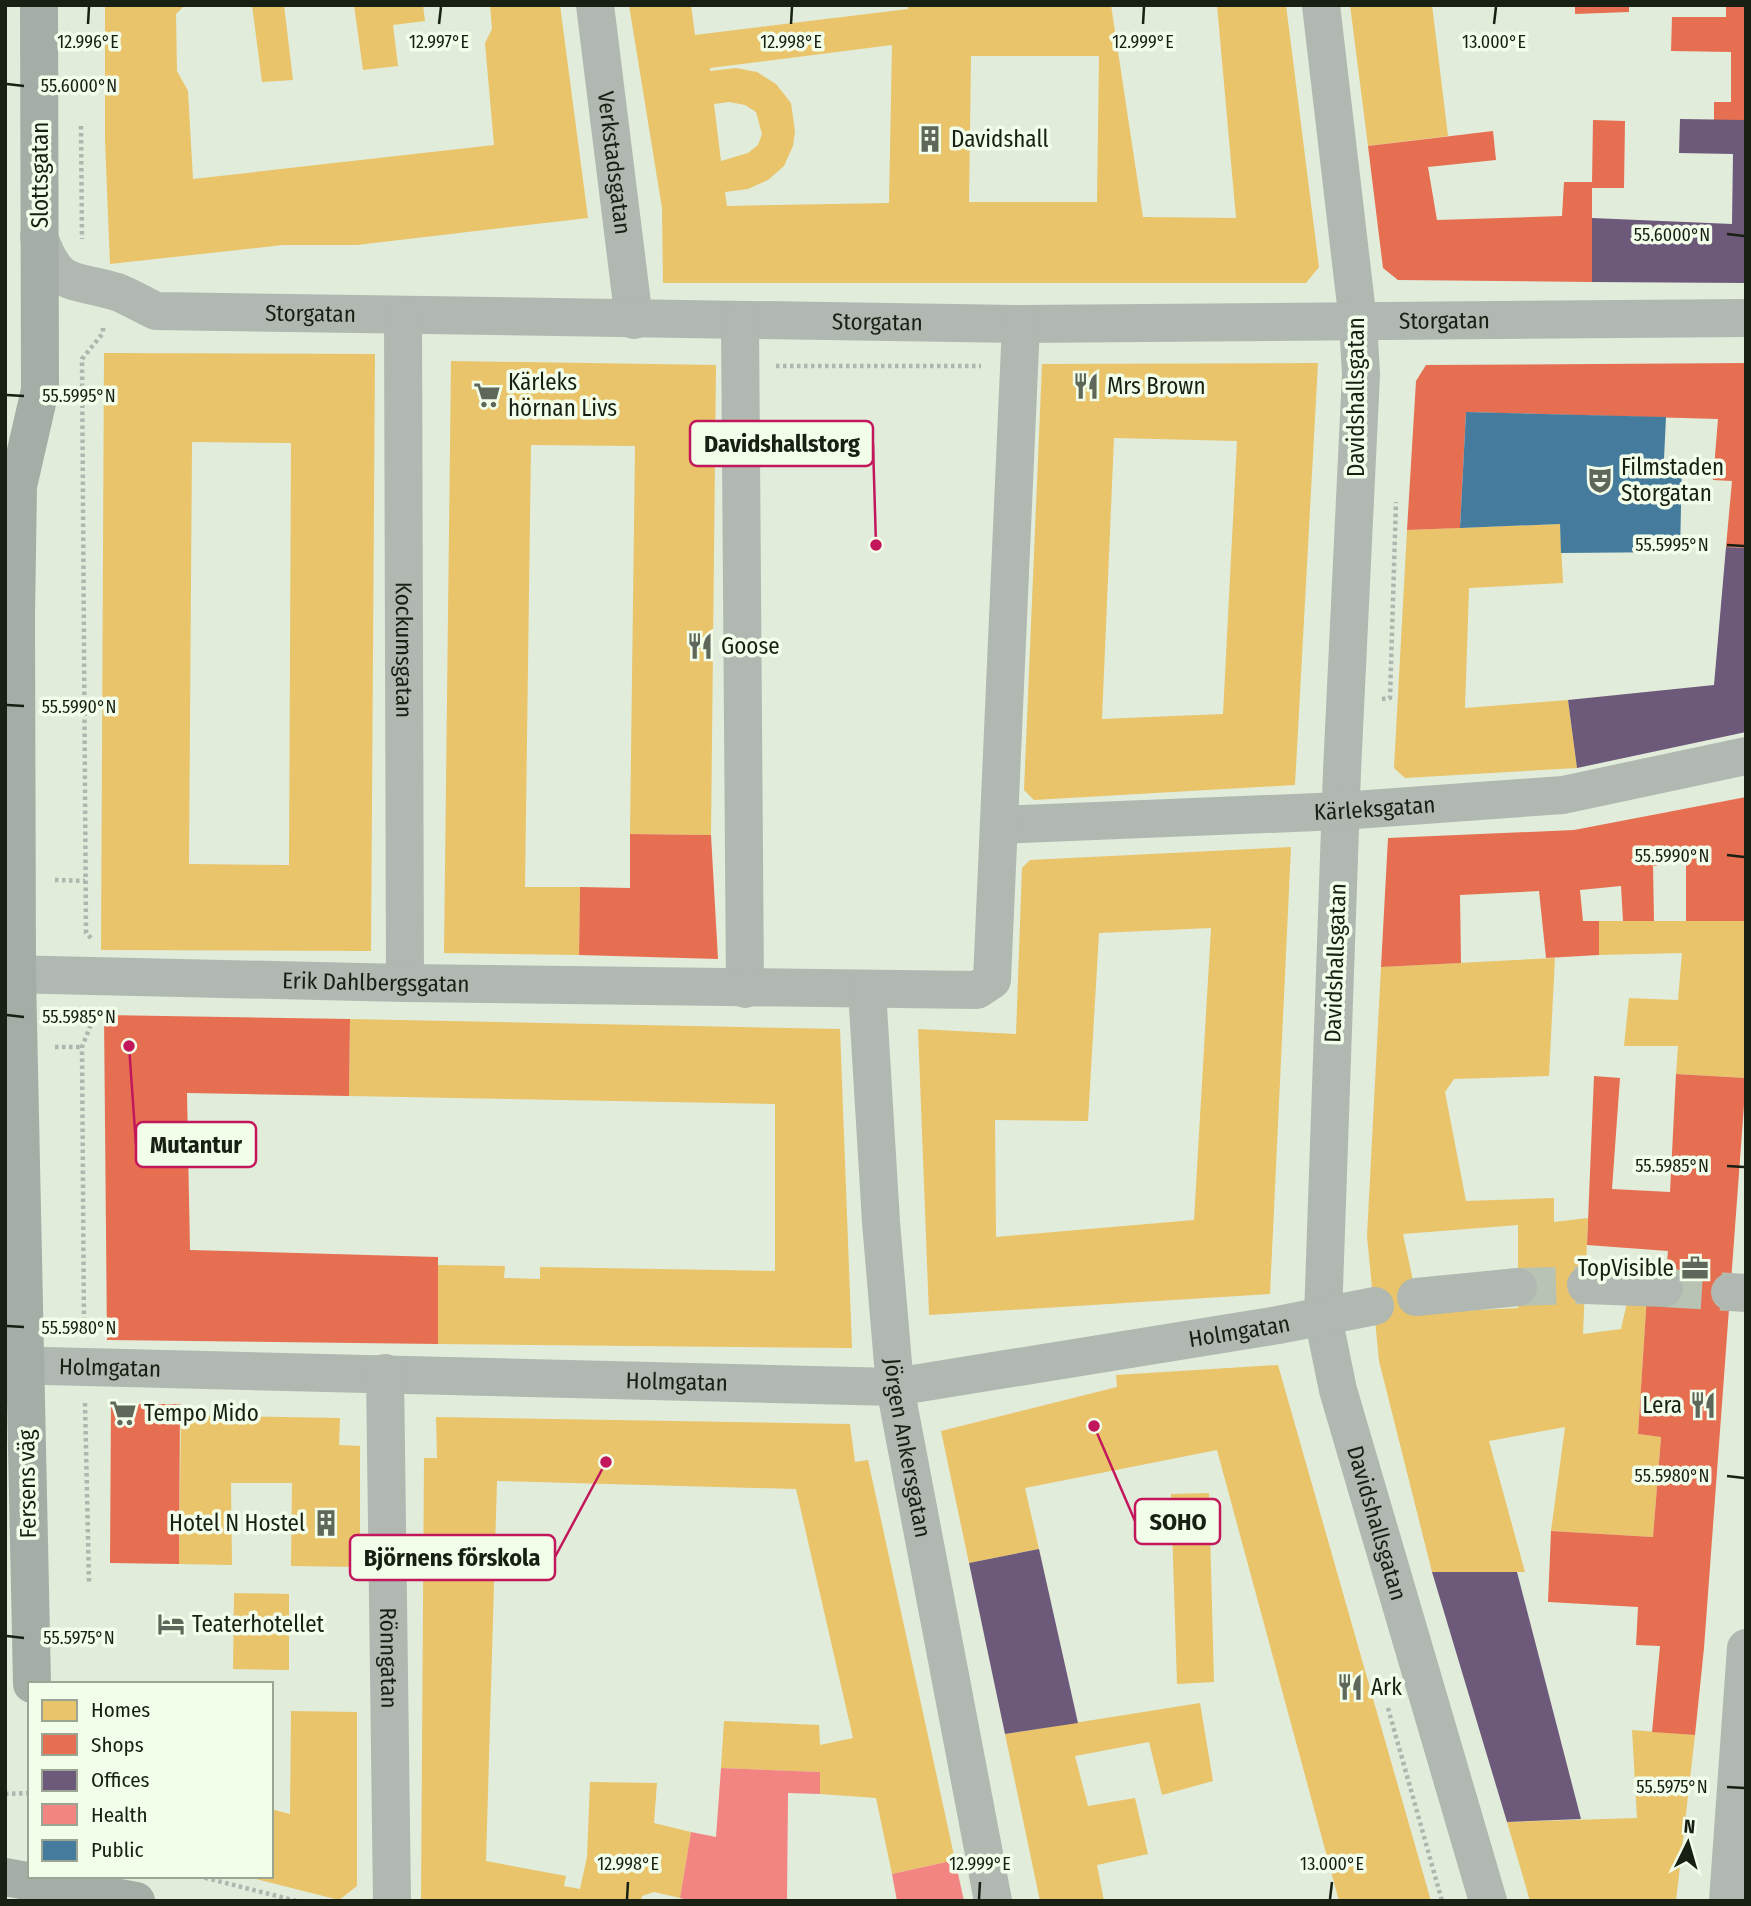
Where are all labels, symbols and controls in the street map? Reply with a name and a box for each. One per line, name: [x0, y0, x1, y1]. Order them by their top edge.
text: 12.996°E: [57, 31, 119, 53]
text: 12.997°E: [409, 31, 469, 53]
text: 12.998°E: [760, 31, 822, 53]
text: 12.999°E: [1112, 31, 1174, 53]
text: 13.000°E: [1462, 31, 1526, 53]
text: 55.6000°N: [41, 75, 117, 97]
street label: Verkstadsgatan: [592, 90, 637, 236]
street label: Slottsgatan: [26, 122, 54, 228]
building icon: Davidshall: [915, 124, 945, 154]
place label: Davidshall: [951, 125, 1049, 153]
text: 55.6000°N: [1634, 224, 1710, 246]
street label: Storgatan: [265, 299, 356, 328]
street label: Storgatan: [1399, 306, 1490, 335]
street label: Storgatan: [832, 307, 923, 337]
street label: Davidshallsgatan: [1342, 317, 1370, 477]
place label: Kärleks hörnan Livs: [508, 368, 617, 422]
restaurant icon: Mrs Brown: [1071, 371, 1101, 401]
place label: Mrs Brown: [1107, 372, 1206, 400]
supermarket icon: Kärleks hörnan Livs: [472, 380, 502, 410]
text: 55.5995°N: [42, 385, 116, 407]
callout: Davidshallstorg: [690, 421, 873, 466]
text: Davidshallstorg: [704, 430, 860, 458]
place label: Filmstaden Storgatan: [1621, 453, 1724, 507]
theatre icon: Filmstaden Storgatan: [1585, 465, 1615, 495]
text: 55.5995°N: [1635, 534, 1709, 556]
street label: Kockumsgatan: [390, 582, 418, 718]
restaurant icon: Goose: [685, 631, 715, 661]
place label: Goose: [721, 632, 780, 660]
text: 55.5990°N: [42, 696, 116, 718]
street label: Kärleksgatan: [1313, 790, 1436, 826]
text: 55.5990°N: [1635, 845, 1709, 867]
street label: Davidshallsgatan: [1318, 883, 1352, 1043]
street label: Erik Dahlbergsgatan: [282, 966, 470, 998]
text: 55.5985°N: [42, 1006, 116, 1028]
callout: Mutantur: [136, 1122, 256, 1167]
text: Mutantur: [150, 1131, 242, 1159]
text: 55.5985°N: [1635, 1155, 1709, 1177]
office icon: TopVisible: [1680, 1253, 1710, 1283]
place label: TopVisible: [1578, 1254, 1674, 1282]
street label: Holmgatan: [1187, 1309, 1292, 1353]
text: 55.5980°N: [42, 1317, 116, 1339]
street label: Holmgatan: [59, 1352, 161, 1383]
street label: Jörgen Ankersgatan: [879, 1357, 937, 1540]
street label: Holmgatan: [625, 1366, 728, 1397]
restaurant icon: Lera: [1688, 1390, 1718, 1420]
place label: Lera: [1642, 1391, 1682, 1419]
supermarket icon: Tempo Mido: [108, 1398, 138, 1428]
place label: Tempo Mido: [144, 1399, 259, 1427]
street label: Fersens väg: [12, 1429, 42, 1539]
street label: Davidshallsgatan: [1341, 1442, 1413, 1603]
text: 55.5980°N: [1635, 1465, 1709, 1487]
callout: SOHO: [1135, 1499, 1220, 1544]
building icon: Hotel N Hostel: [311, 1508, 341, 1538]
text: SOHO: [1149, 1508, 1207, 1536]
place label: Hotel N Hostel: [169, 1509, 305, 1537]
callout: Björnens förskola: [350, 1535, 555, 1580]
text: Björnens förskola: [364, 1544, 540, 1572]
street label: Rönngatan: [374, 1607, 403, 1709]
hotel icon: Teaterhotellet: [156, 1609, 186, 1639]
place label: Teaterhotellet: [192, 1610, 325, 1638]
text: 55.5975°N: [43, 1627, 115, 1649]
restaurant icon: Ark: [1335, 1672, 1365, 1702]
place label: Ark: [1371, 1673, 1402, 1701]
legend: [28, 1682, 273, 1878]
text: Homes: [91, 1697, 150, 1723]
text: Shops: [91, 1732, 144, 1758]
text: Offices: [91, 1767, 150, 1793]
text: 55.5975°N: [1636, 1776, 1708, 1798]
text: Health: [91, 1802, 147, 1828]
north arrow: [1653, 1808, 1723, 1878]
text: N: [1683, 1815, 1696, 1839]
text: Public: [91, 1837, 143, 1863]
text: 12.998°E: [597, 1853, 659, 1875]
text: 12.999°E: [949, 1853, 1011, 1875]
text: 13.000°E: [1300, 1853, 1364, 1875]

